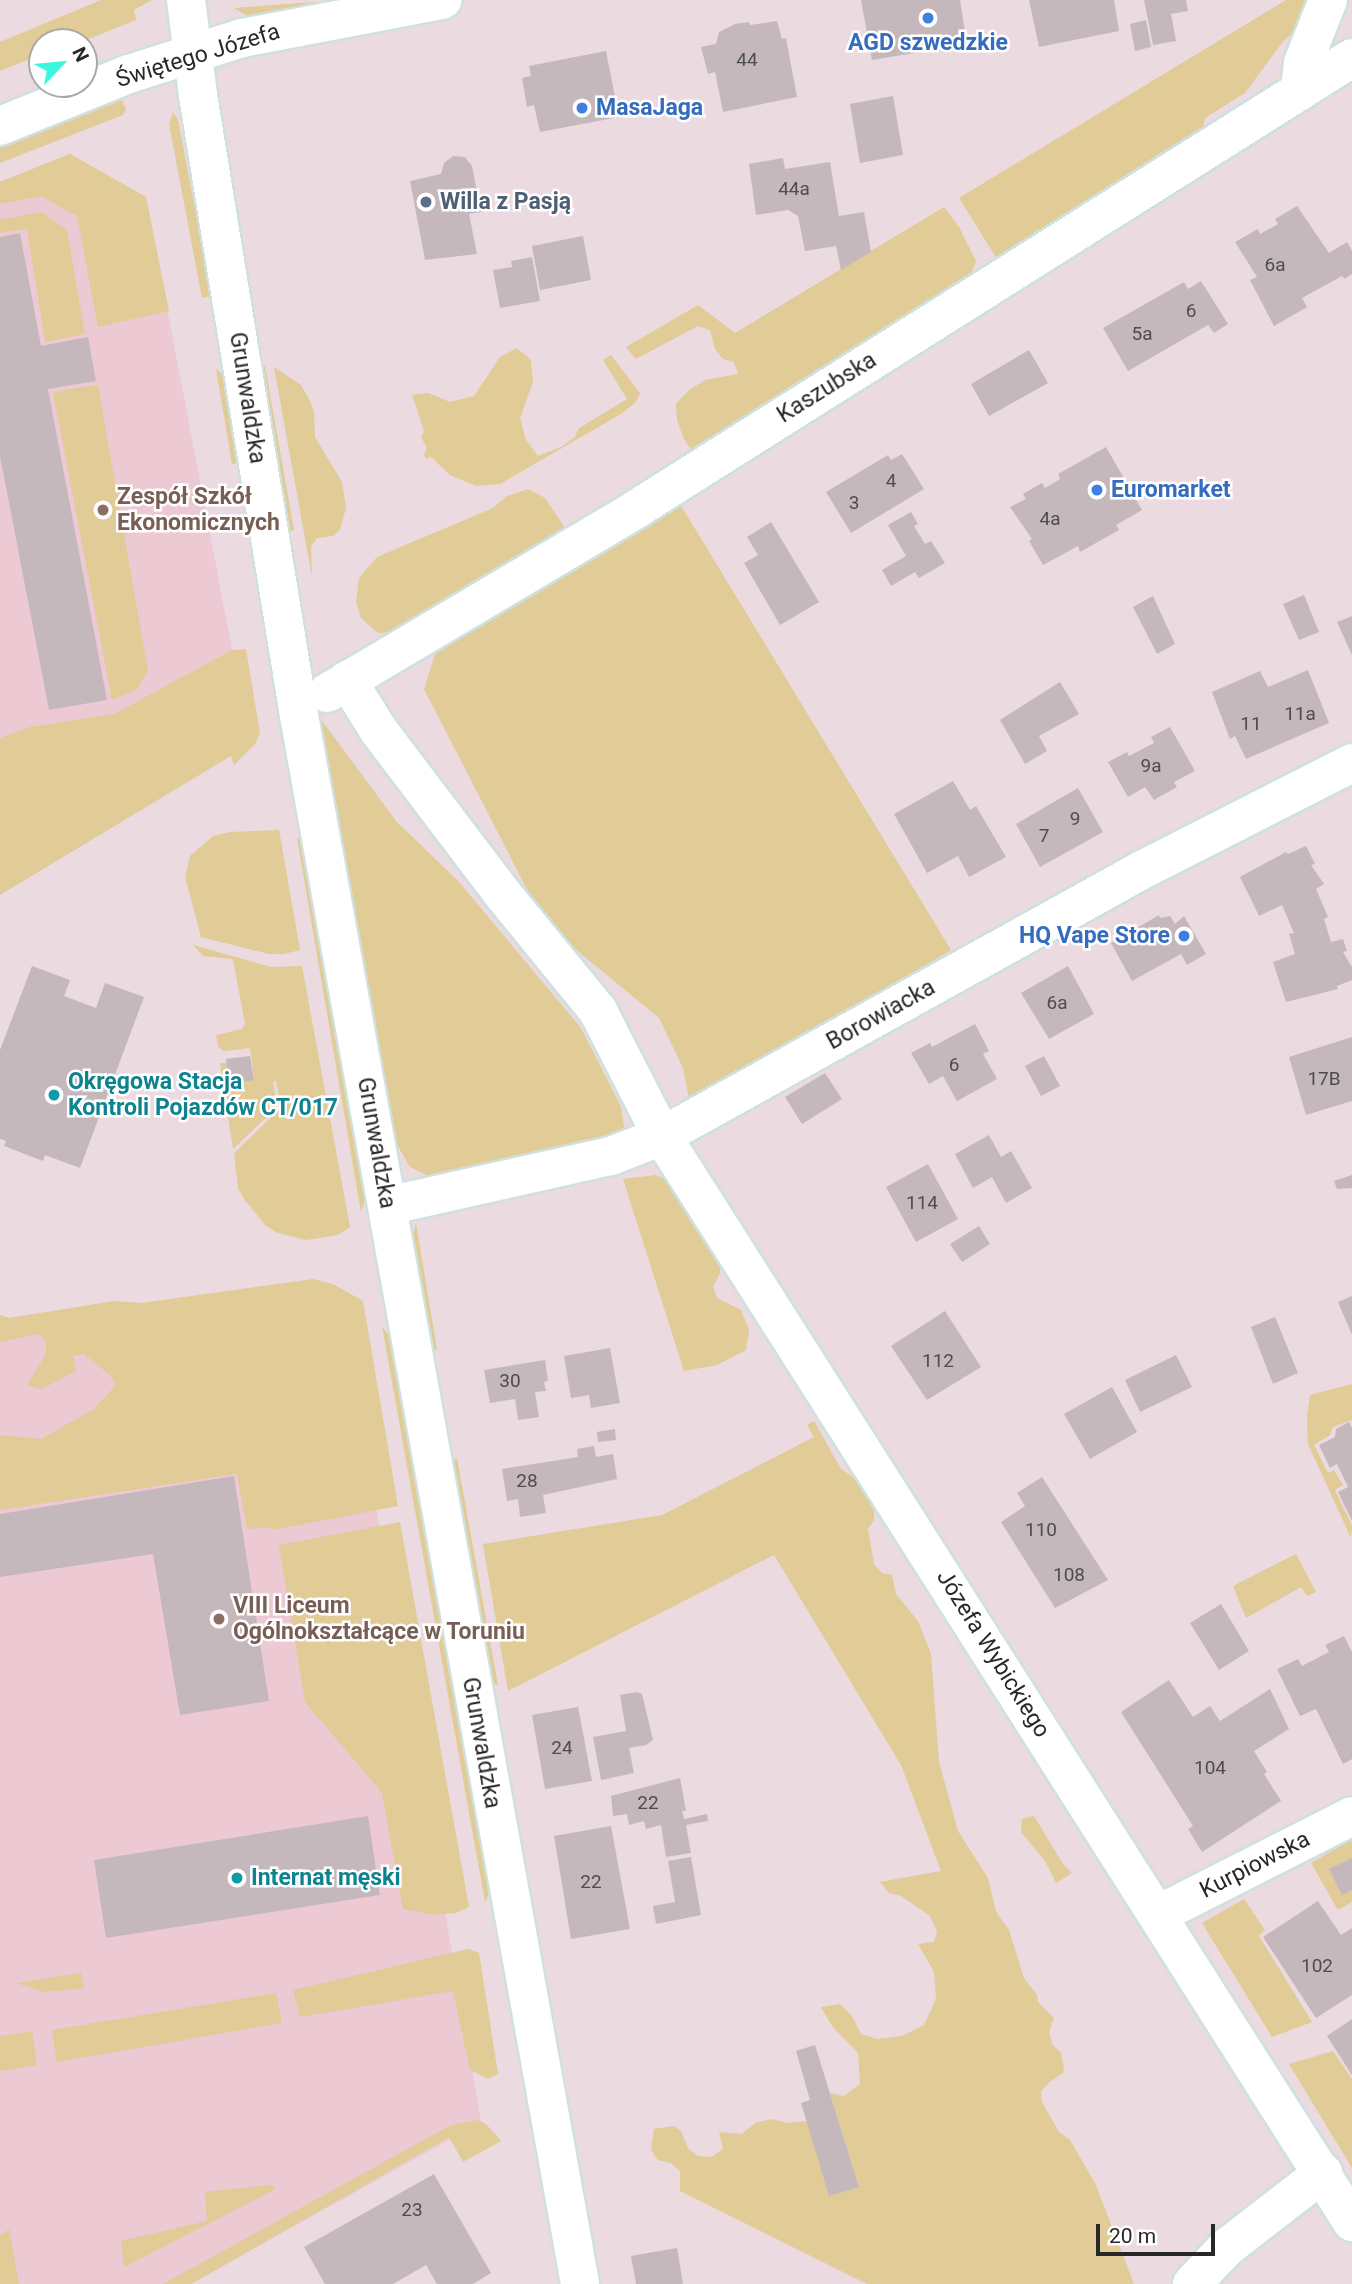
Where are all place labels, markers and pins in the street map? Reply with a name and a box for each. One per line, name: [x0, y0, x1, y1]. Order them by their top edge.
marker: AGD szwedzkie: [920, 10, 936, 26]
place label: AGD szwedzkie: [848, 29, 1008, 57]
place label: MasaJaga: [596, 94, 703, 122]
marker: MasaJaga: [574, 100, 590, 116]
place label: Willa z Pasją: [440, 188, 571, 216]
marker: Willa z Pasją: [418, 194, 434, 210]
place label: Euromarket: [1111, 476, 1231, 504]
marker: Euromarket: [1089, 482, 1105, 498]
place label: Zespół Szkół Ekonomicznych: [117, 483, 280, 537]
marker: Zespół Szkół Ekonomicznych: [95, 502, 111, 518]
place label: HQ Vape Store: [1019, 922, 1170, 950]
marker: HQ Vape Store: [1176, 928, 1192, 944]
place label: Okręgowa Stacja Kontroli Pojazdów CT/017: [68, 1068, 338, 1122]
marker: Okręgowa Stacja Kontroli Pojazdów CT/017: [46, 1087, 62, 1103]
place label: VIII Liceum Ogólnokształcące w Toruniu: [233, 1592, 525, 1646]
marker: VIII Liceum Ogólnokształcące w Toruniu: [211, 1611, 227, 1627]
place label: Internat męski: [251, 1864, 400, 1892]
marker: Internat męski: [229, 1870, 245, 1886]

